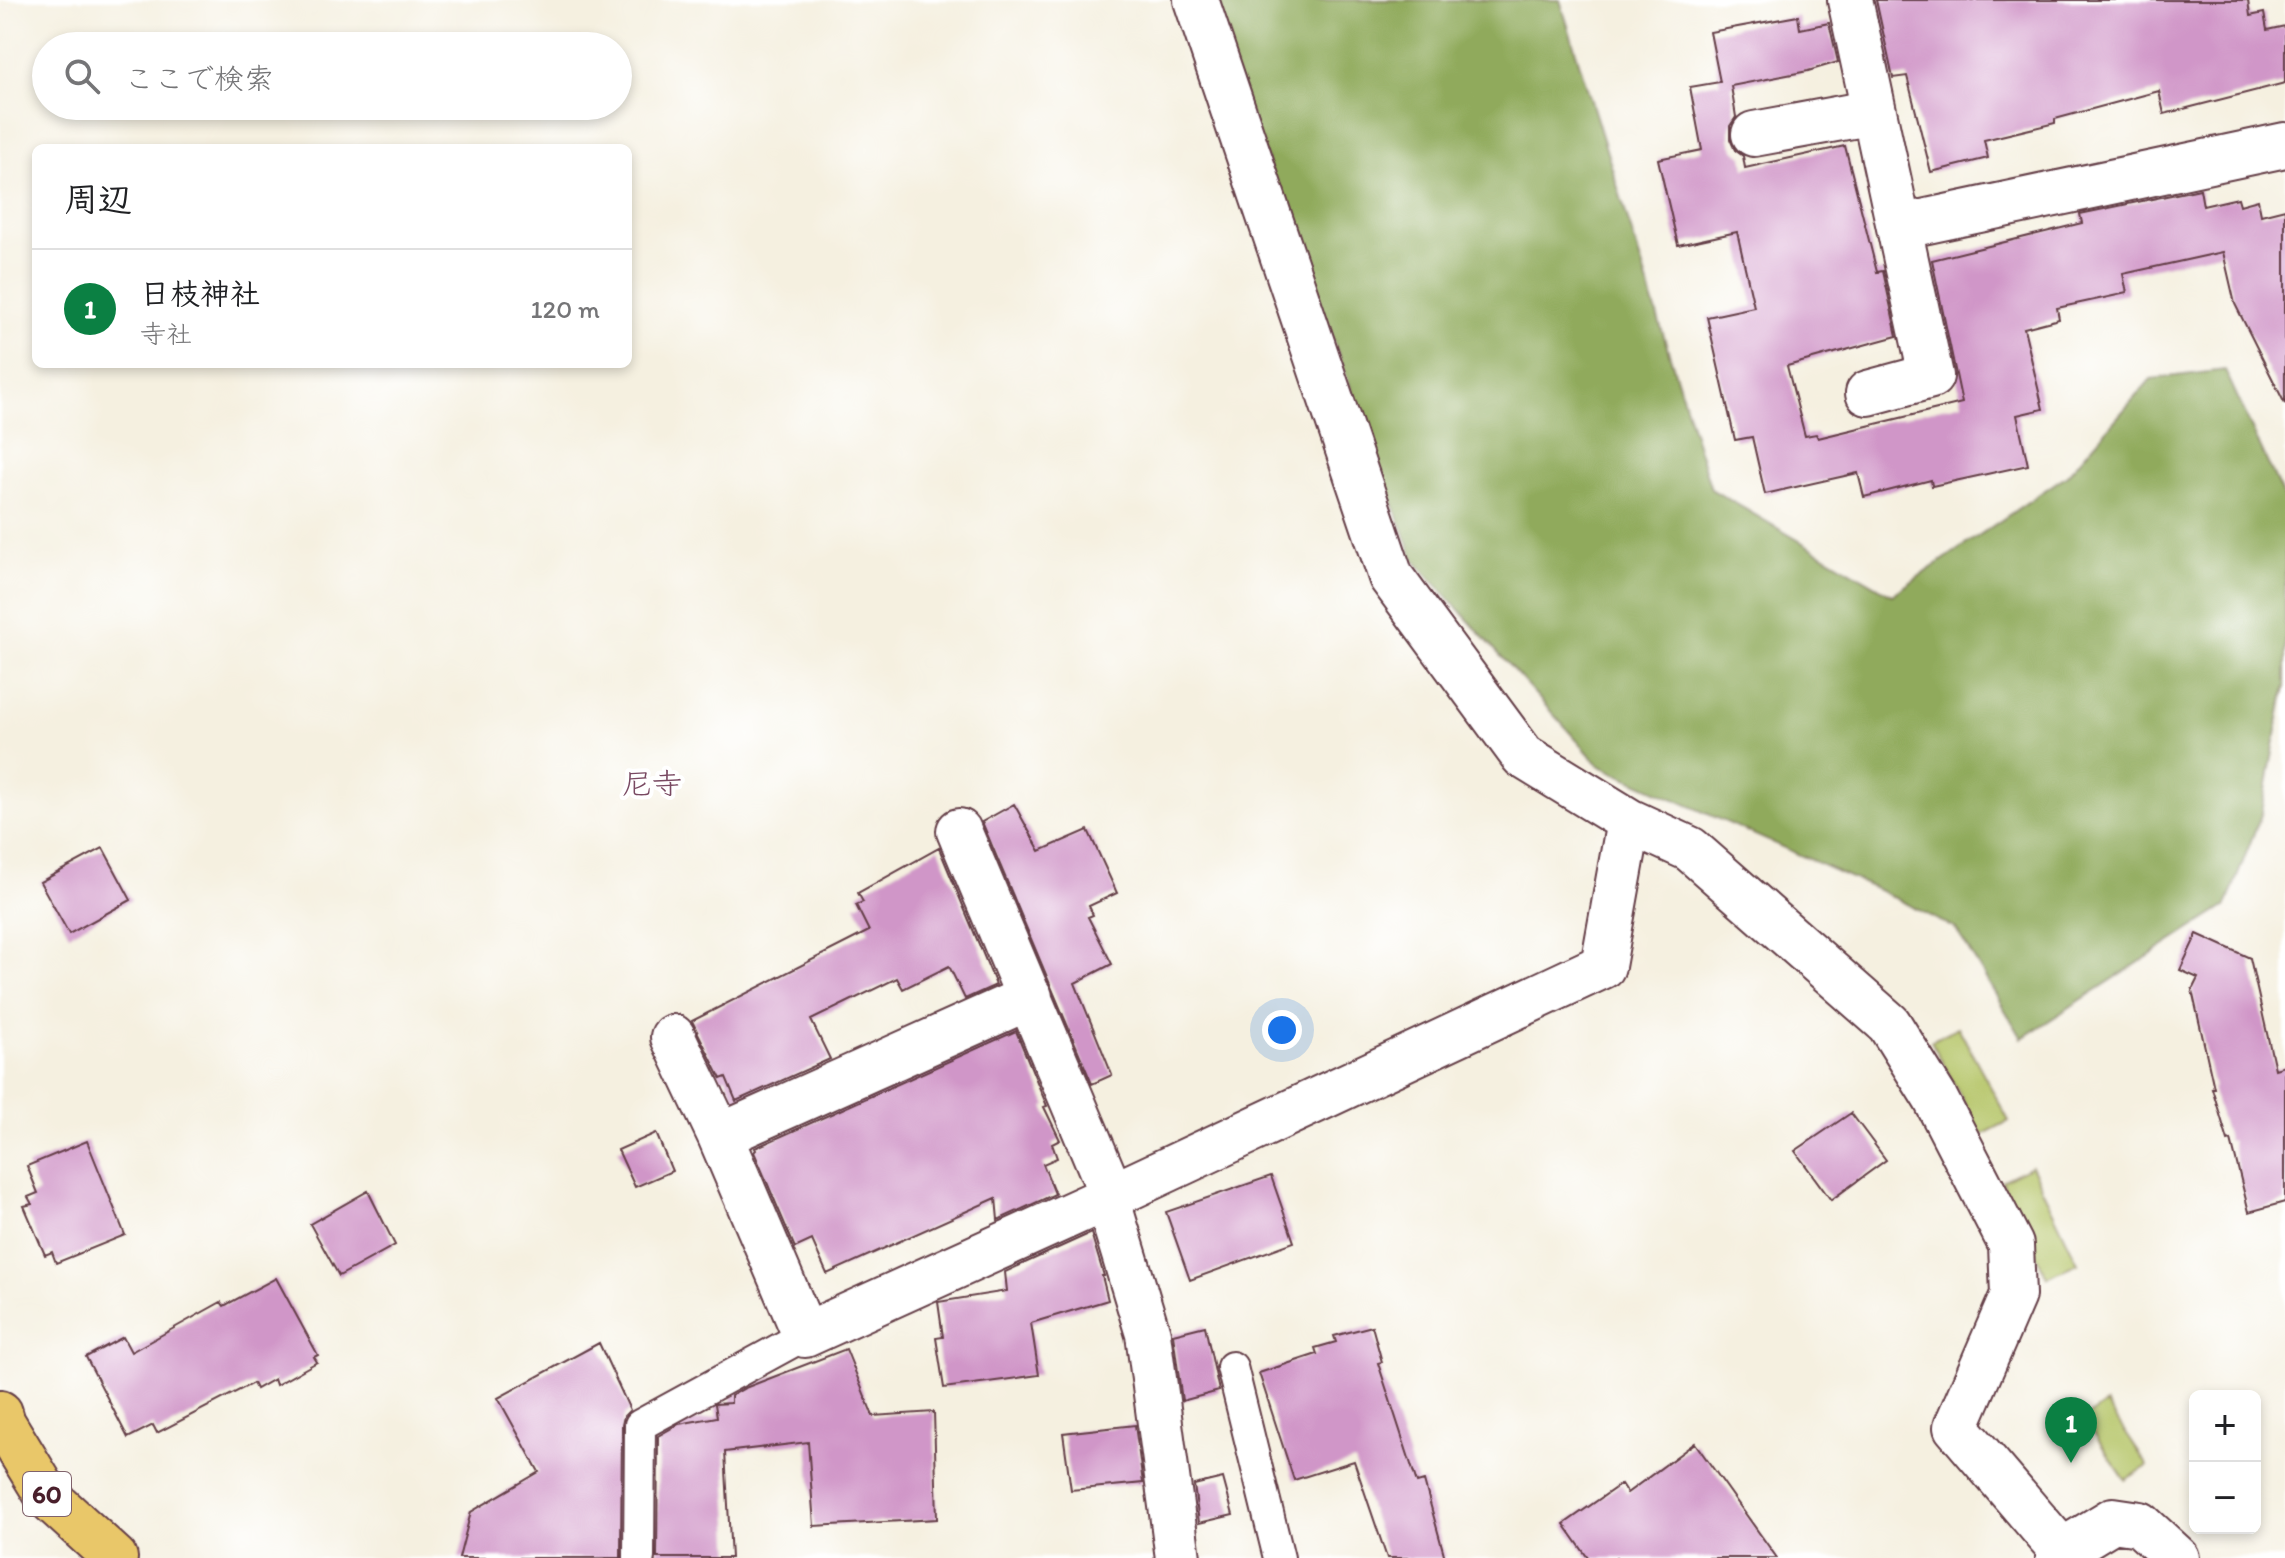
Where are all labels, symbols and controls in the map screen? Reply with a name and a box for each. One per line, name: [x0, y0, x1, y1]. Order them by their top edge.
search box: [32, 32, 632, 120]
icon: search: [60, 54, 104, 98]
text: ここで検索: [124, 60, 274, 97]
text: 周辺: [64, 179, 132, 220]
text: 日枝神社: [140, 275, 260, 312]
text: 1: [84, 293, 96, 325]
text: 120 m: [531, 293, 600, 325]
text: 寺社: [140, 318, 192, 350]
district label: 尼寺: [622, 765, 682, 802]
your location: [1262, 1010, 1302, 1050]
map controls: [2189, 1390, 2261, 1534]
button: +: [2189, 1390, 2261, 1462]
pin: 1: [2045, 1397, 2097, 1463]
button: −: [2189, 1462, 2261, 1534]
road number: 60: [23, 1472, 71, 1516]

